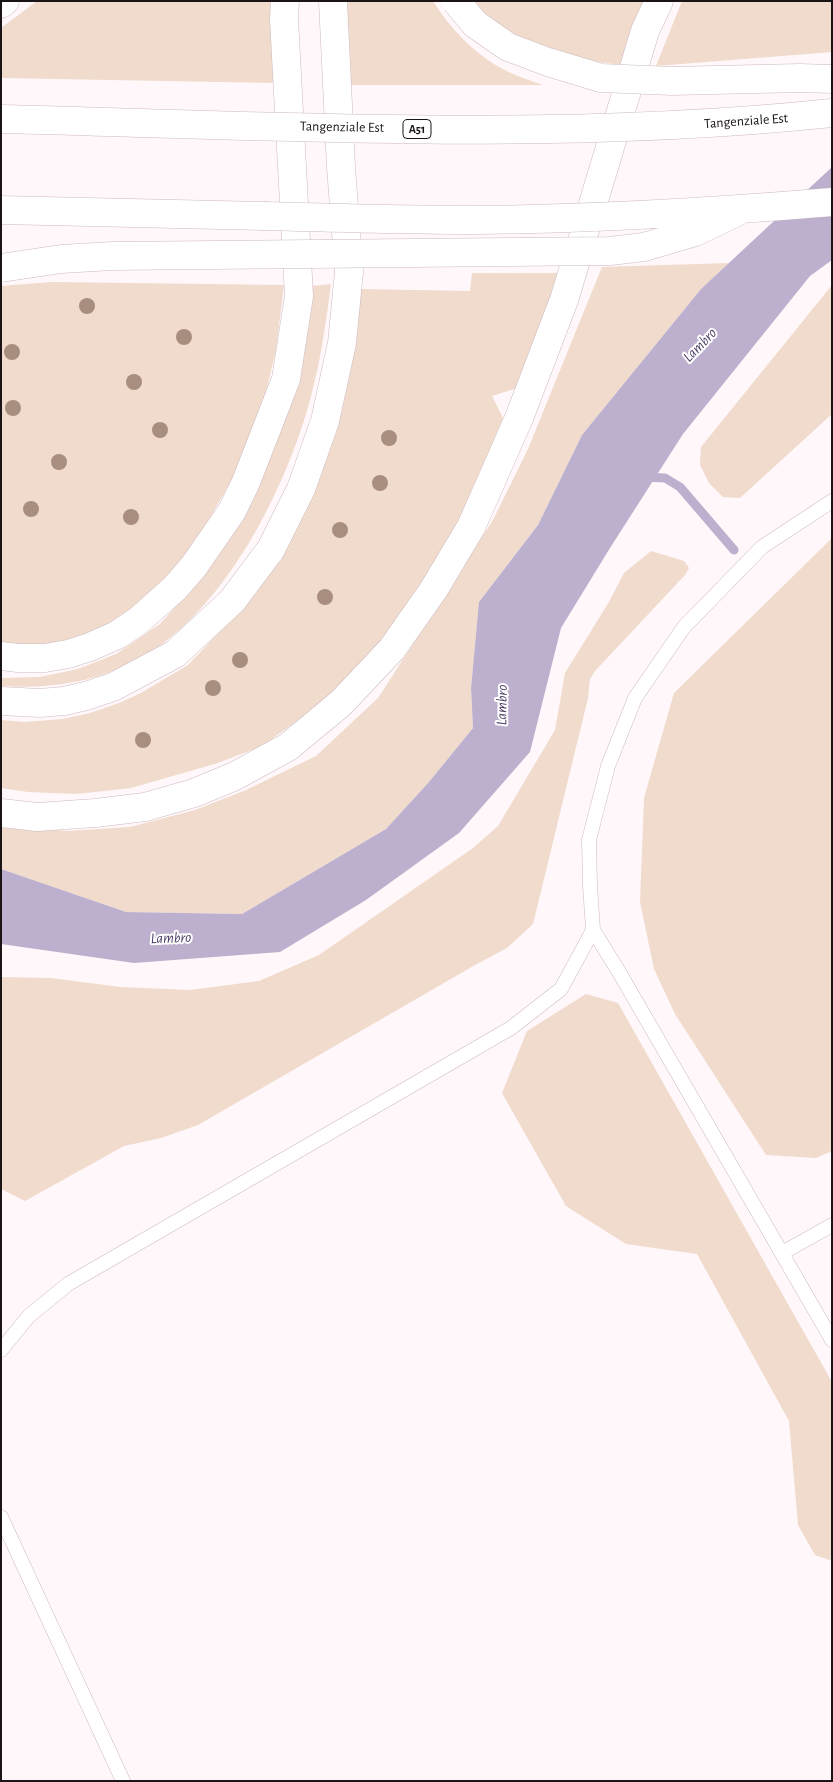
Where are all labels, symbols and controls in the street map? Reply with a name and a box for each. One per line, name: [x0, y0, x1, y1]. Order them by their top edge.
street label: Tangenziale Est: [703, 110, 789, 132]
street label: Tangenziale Est: [300, 118, 384, 136]
road number: A51: [403, 120, 431, 138]
water label: Lambro: [679, 324, 721, 366]
water label: Lambro: [493, 684, 511, 726]
water label: Lambro: [150, 928, 192, 948]

